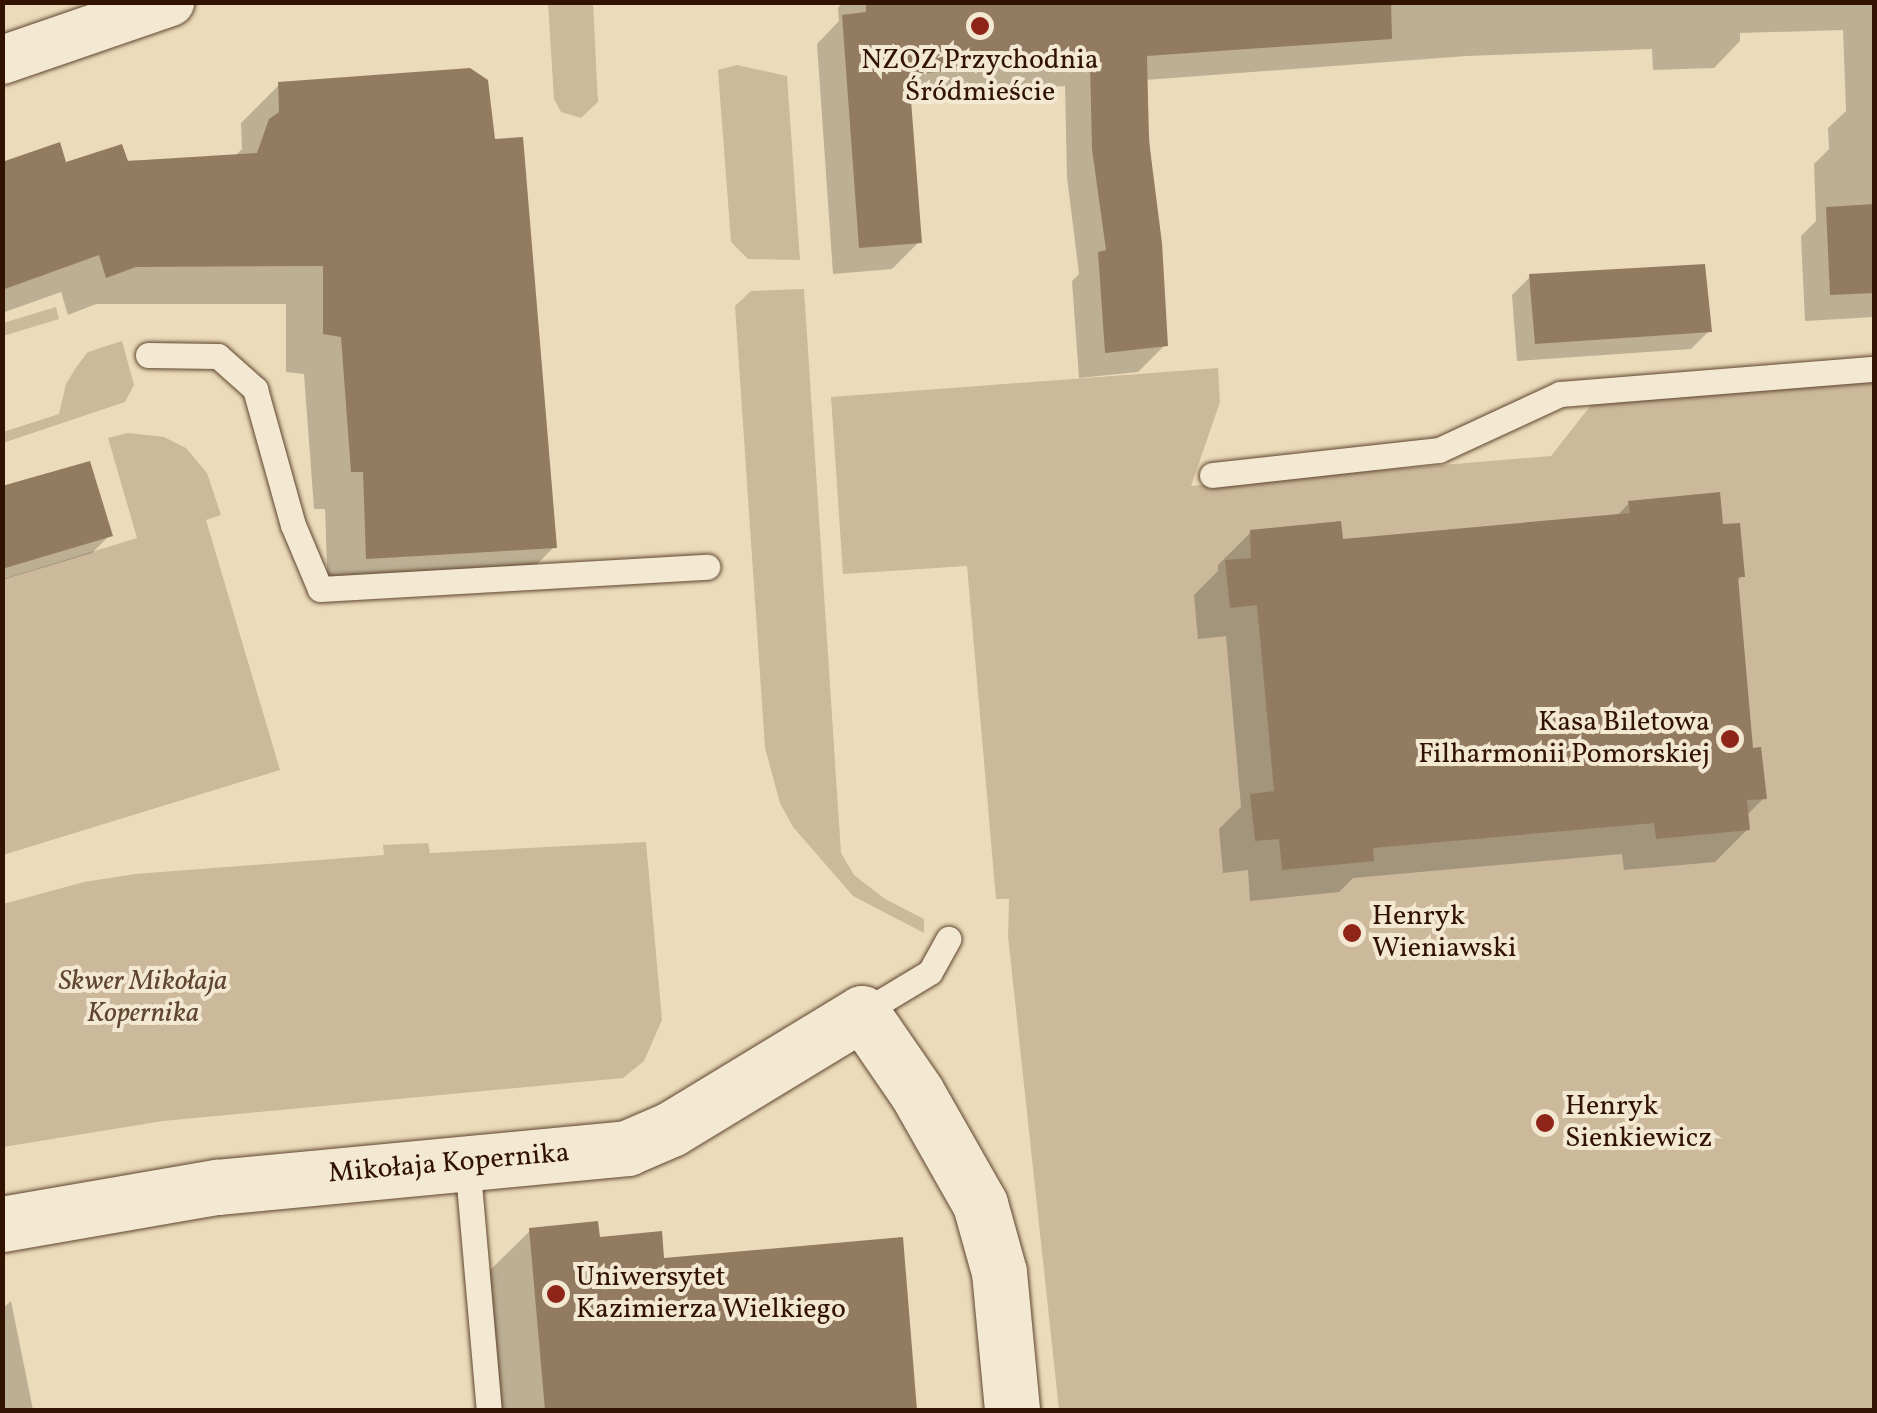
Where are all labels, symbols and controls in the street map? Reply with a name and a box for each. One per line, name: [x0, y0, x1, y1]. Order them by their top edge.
marker: NZOZ Przychodnia Śródmieście: [967, 13, 993, 39]
place label: NZOZ Przychodnia Śródmieście: [861, 44, 1099, 110]
place label: Kasa Biletowa Filharmonii Pomorskiej: [1418, 706, 1710, 772]
marker: Kasa Biletowa Filharmonii Pomorskiej: [1719, 728, 1741, 750]
place label: Henryk Wieniawski: [1372, 900, 1517, 966]
marker: Henryk Wieniawski: [1341, 922, 1363, 944]
park label: Skwer Mikołaja Kopernika: [58, 965, 228, 1031]
place label: Henryk Sienkiewicz: [1565, 1090, 1712, 1156]
marker: Henryk Sienkiewicz: [1534, 1112, 1556, 1134]
street label: Mikołaja Kopernika: [327, 1137, 571, 1191]
place label: Uniwersytet Kazimierza Wielkiego: [576, 1261, 847, 1327]
marker: Uniwersytet Kazimierza Wielkiego: [545, 1283, 567, 1305]

